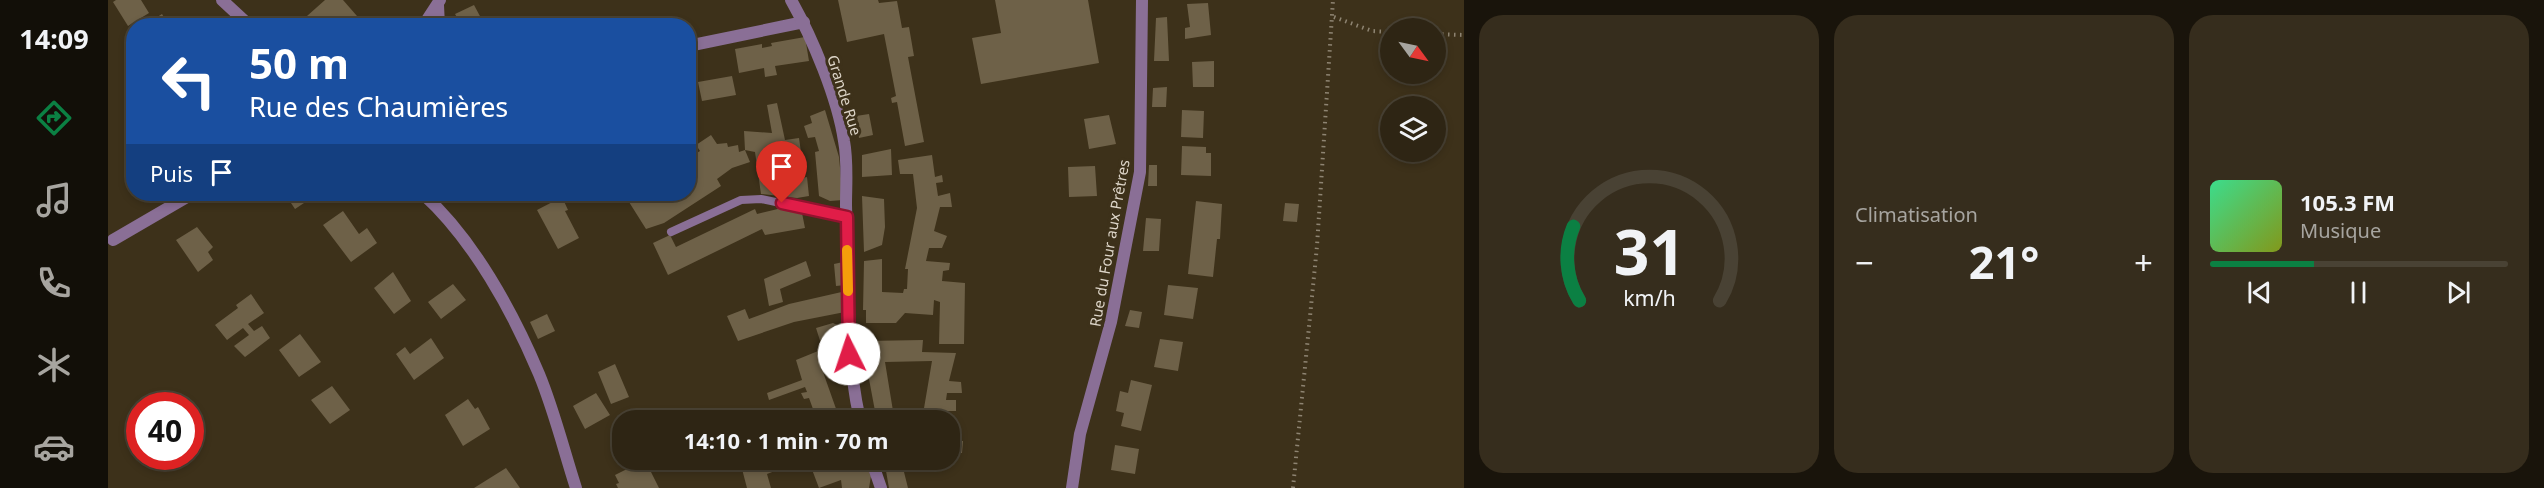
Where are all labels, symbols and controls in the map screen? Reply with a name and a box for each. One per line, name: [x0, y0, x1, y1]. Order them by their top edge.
north arrow: [1380, 18, 1446, 84]
map controls: [1380, 18, 1446, 162]
text: 14:09: [19, 20, 89, 57]
text: 50 m: [249, 34, 349, 91]
icon: left: [150, 42, 228, 120]
street label: Grande Rue: [823, 52, 867, 138]
text: Rue des Chaumières: [249, 88, 508, 125]
button: layers: [1380, 96, 1446, 162]
icon: directions: [33, 97, 75, 139]
pin: [756, 141, 807, 203]
icon: arrive: [765, 150, 798, 183]
icon: arrive: [205, 156, 238, 189]
text: Puis: [150, 158, 193, 188]
street label: Rue du Four aux Prêtres: [1084, 158, 1134, 328]
icon: music: [33, 179, 75, 221]
text: 105.3 FM: [2300, 187, 2395, 217]
text: Climatisation: [1855, 201, 1978, 228]
text: 31: [1613, 208, 1685, 293]
text: Musique: [2300, 217, 2381, 244]
text: 21°: [1969, 231, 2039, 292]
text: −: [1855, 240, 1874, 285]
text: +: [2134, 240, 2153, 285]
icon: phone: [33, 262, 75, 304]
icon: previous: [2243, 276, 2276, 309]
icon: pause: [2342, 276, 2375, 309]
icon: next: [2442, 276, 2475, 309]
text: km/h: [1623, 283, 1675, 312]
position arrow: [817, 322, 881, 386]
icon: climate: [33, 344, 75, 386]
speed limit sign: 40: [126, 392, 204, 470]
text: 14:10 · 1 min · 70 m: [684, 425, 888, 455]
icon: car: [33, 426, 75, 468]

